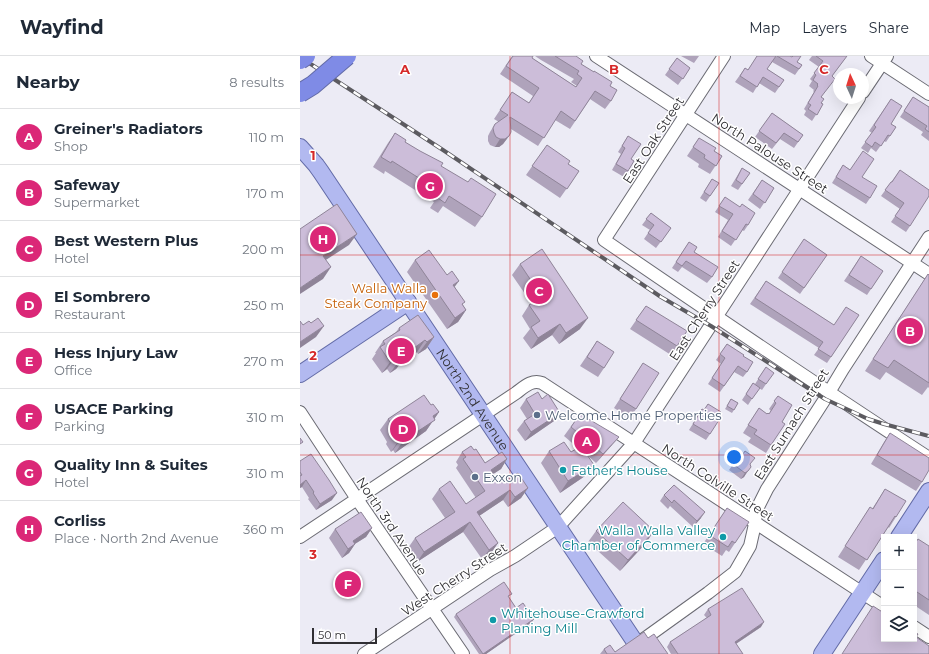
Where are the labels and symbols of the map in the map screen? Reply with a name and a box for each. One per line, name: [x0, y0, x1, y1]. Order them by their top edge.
text: A: [399, 61, 411, 77]
text: B: [609, 61, 619, 77]
text: C: [819, 61, 829, 77]
north arrow: [833, 68, 869, 104]
street label: East Oak Street: [619, 94, 687, 186]
street label: North Palouse Street: [709, 109, 831, 197]
text: 1: [310, 147, 316, 163]
pin: G: [417, 171, 443, 201]
pin: H: [310, 224, 336, 254]
street label: East Cherry Street: [665, 257, 743, 363]
pin: C: [526, 276, 552, 306]
place label: Walla Walla Steak Company: [325, 280, 428, 311]
marker: Walla Walla Steak Company: [430, 290, 440, 300]
pin: B: [897, 316, 923, 346]
pin: E: [388, 336, 414, 366]
street label: North 2nd Avenue: [433, 345, 513, 453]
text: 2: [309, 347, 317, 363]
street label: East Sumach Street: [750, 365, 832, 483]
place label: Welcome Home Properties: [545, 407, 722, 423]
marker: Welcome Home Properties: [532, 410, 542, 420]
pin: D: [390, 414, 416, 444]
pin: A: [574, 426, 600, 456]
street label: North Colville Street: [659, 440, 777, 524]
your location: [724, 447, 744, 467]
place label: Father's House: [571, 462, 668, 478]
marker: Father's House: [558, 465, 568, 475]
place label: Exxon: [483, 469, 522, 485]
marker: Exxon: [470, 472, 480, 482]
street label: North 3rd Avenue: [353, 474, 431, 578]
place label: Walla Walla Valley Chamber of Commerce: [562, 522, 716, 553]
marker: Walla Walla Valley Chamber of Commerce: [718, 532, 728, 542]
street label: West Cherry Street: [398, 539, 510, 619]
text: 3: [308, 546, 317, 562]
pin: F: [335, 569, 361, 599]
place label: Whitehouse-Crawford Planing Mill: [501, 605, 645, 636]
marker: Whitehouse-Crawford Planing Mill: [488, 615, 498, 625]
scale bar: [312, 626, 377, 645]

